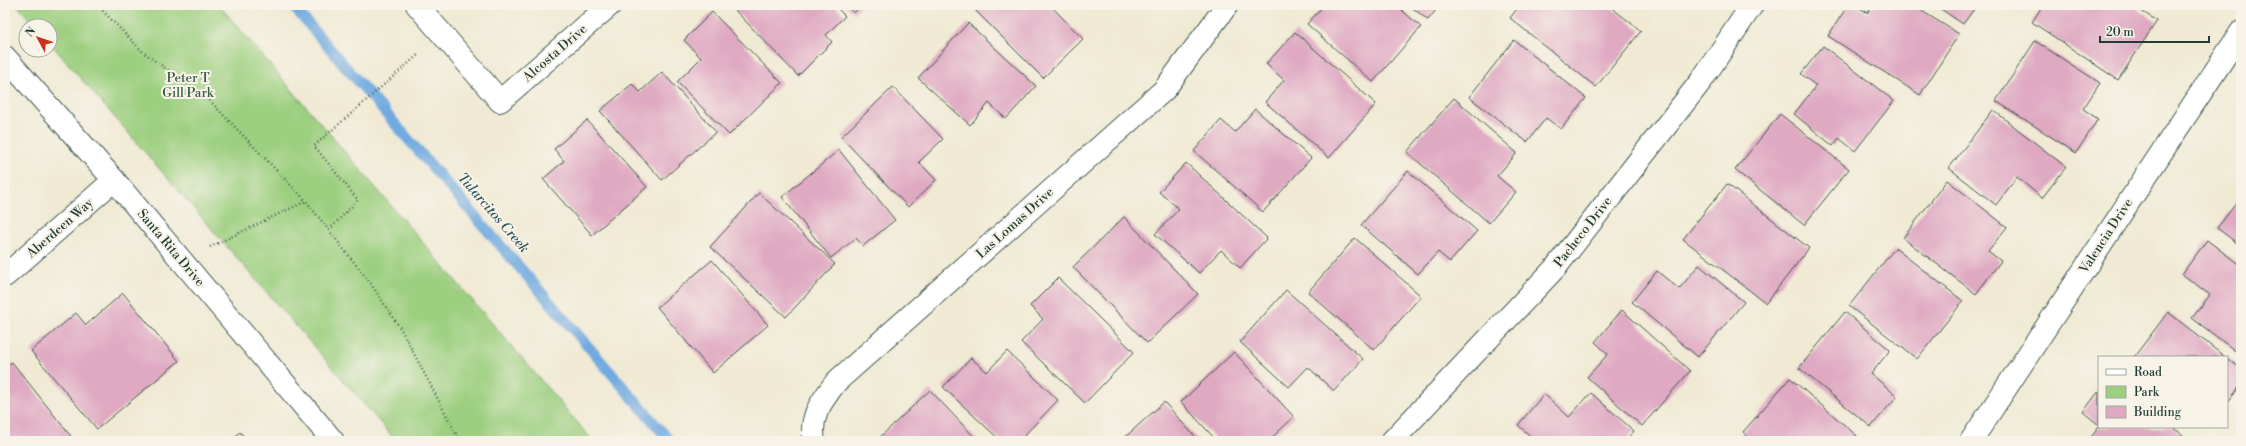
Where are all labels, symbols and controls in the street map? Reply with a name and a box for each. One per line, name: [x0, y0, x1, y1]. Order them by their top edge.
north arrow: [18, 18, 58, 58]
scale bar: [2100, 18, 2209, 44]
street label: Alcosta Drive: [519, 21, 591, 86]
text: N: [23, 24, 39, 40]
text: 20 m: [2106, 25, 2134, 40]
park label: Peter T Gill Park: [162, 70, 215, 101]
water label: Tularcitos Creek: [453, 169, 533, 257]
street label: Las Lomas Drive: [973, 184, 1057, 262]
street label: Pacheco Drive: [1550, 193, 1616, 271]
street label: Aberdeen Way: [23, 194, 97, 262]
street label: Valencia Drive: [2075, 195, 2136, 277]
street label: Santa Rita Drive: [134, 206, 208, 290]
legend: [2098, 356, 2228, 428]
text: Road: [2134, 365, 2162, 380]
text: Park: [2134, 385, 2160, 400]
text: Building: [2133, 405, 2182, 420]

